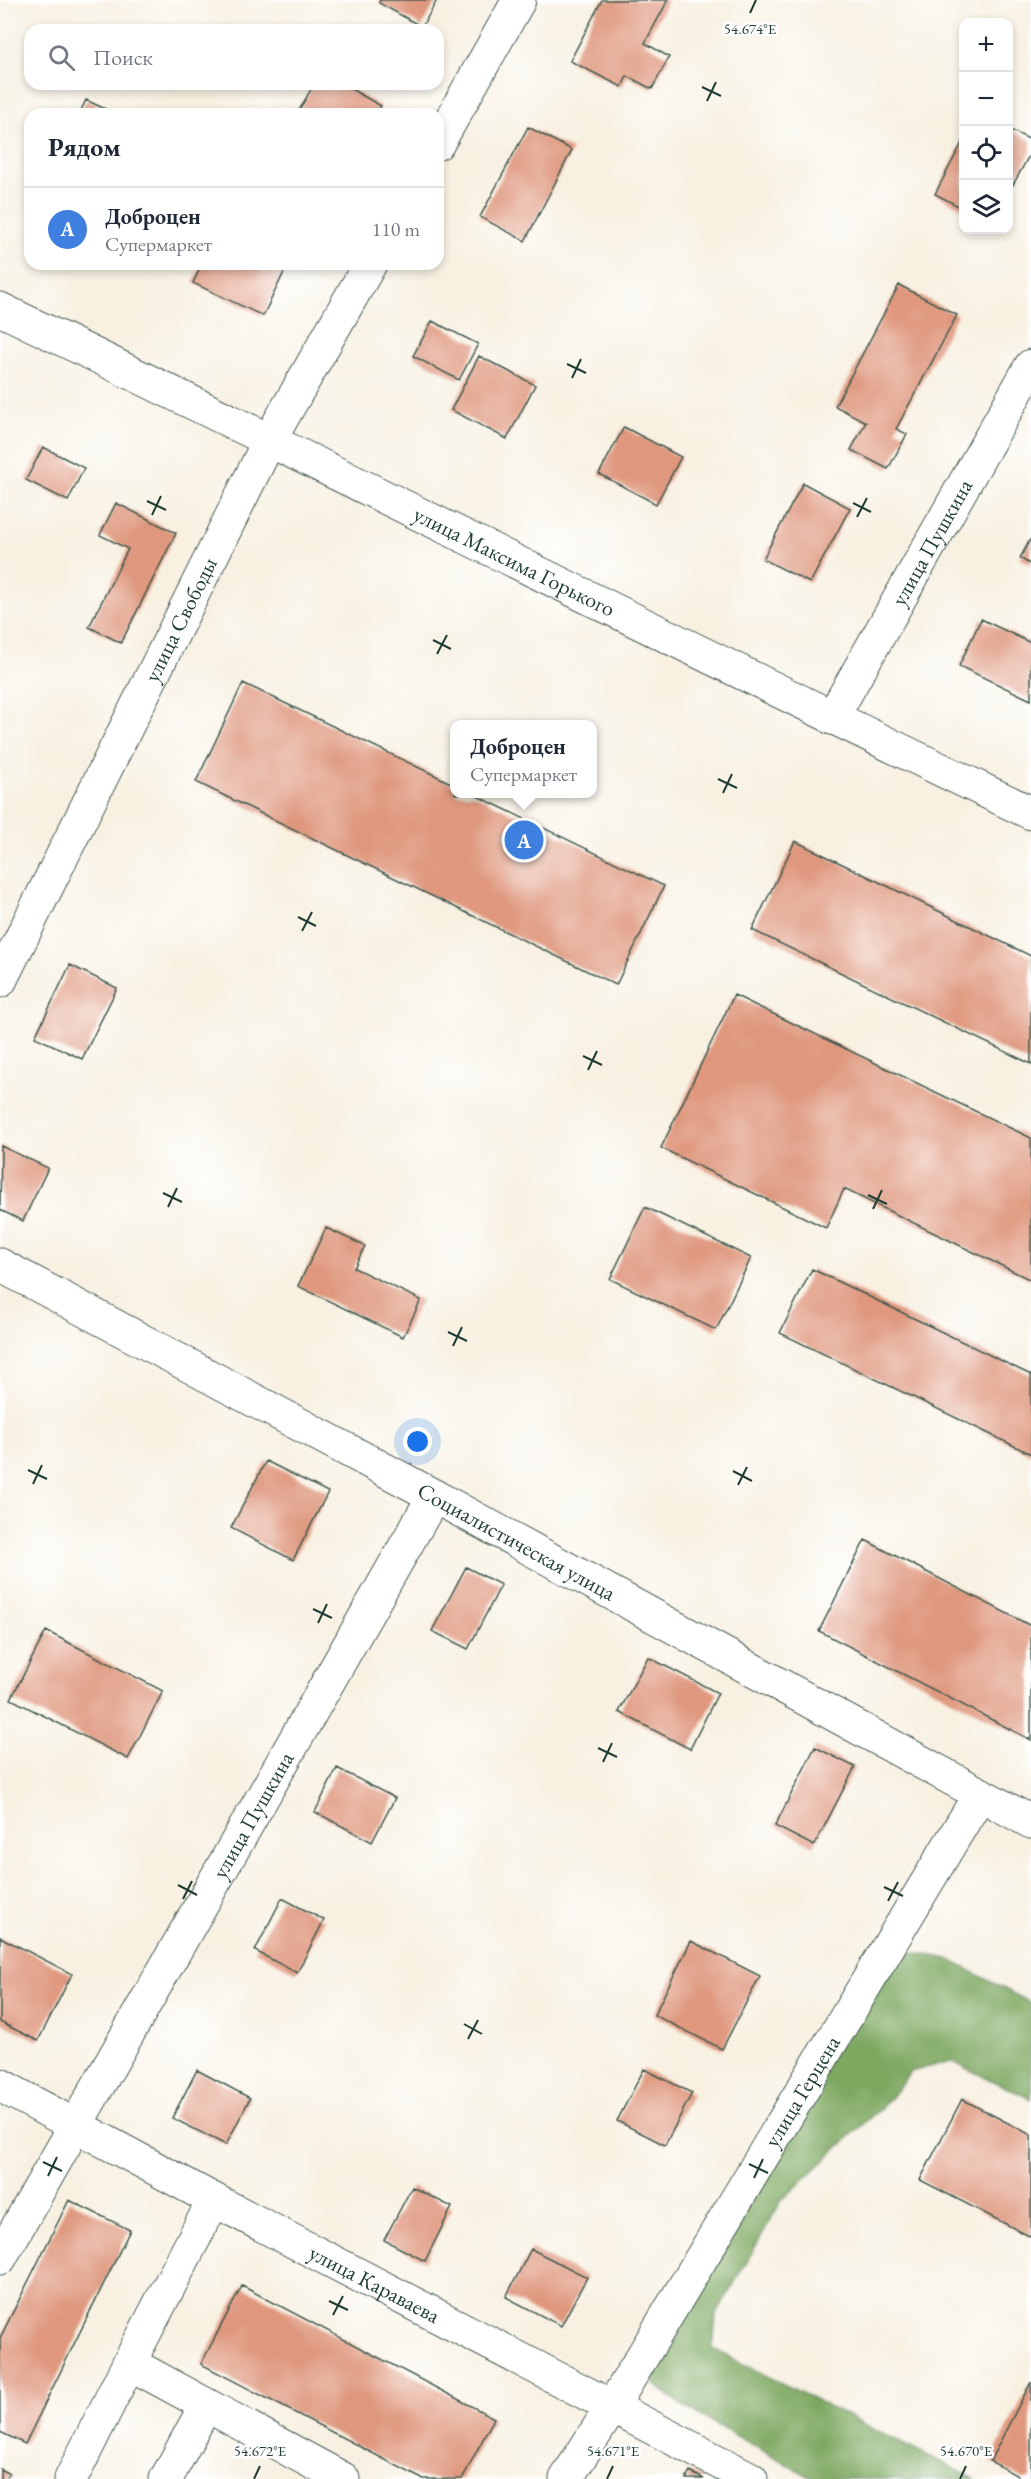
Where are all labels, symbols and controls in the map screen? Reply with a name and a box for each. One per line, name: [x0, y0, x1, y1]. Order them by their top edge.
map controls: [959, 18, 1013, 234]
button: +: [959, 18, 1013, 72]
text: 54.674°E: [724, 19, 777, 38]
search box: [24, 24, 444, 90]
icon: search: [45, 41, 78, 74]
text: Поиск: [93, 43, 153, 72]
button: −: [959, 72, 1013, 126]
button: locate: [959, 126, 1013, 180]
text: Рядом: [48, 130, 121, 164]
button: layers: [959, 180, 1013, 234]
text: Доброцен: [105, 202, 201, 231]
text: A: [60, 216, 75, 242]
text: 110 m: [372, 216, 420, 242]
text: Супермаркет: [105, 231, 212, 257]
street label: улица Пушкина: [884, 474, 979, 611]
street label: улица Максима Горького: [409, 500, 620, 623]
street label: улица Свободы: [137, 552, 224, 687]
popup: [450, 720, 597, 798]
text: Доброцен: [470, 732, 566, 761]
text: Супермаркет: [470, 761, 577, 787]
pin: A: [504, 818, 544, 862]
your location: [403, 1427, 432, 1456]
street label: Социалистическая улица: [412, 1476, 621, 1608]
street label: улица Пушкина: [205, 1746, 301, 1884]
street label: улица Герцена: [757, 2030, 847, 2152]
street label: улица Караваева: [304, 2238, 445, 2330]
text: 54.672°E: [234, 2441, 287, 2460]
text: 54.671°E: [587, 2441, 640, 2460]
text: 54.670°E: [940, 2441, 993, 2460]

